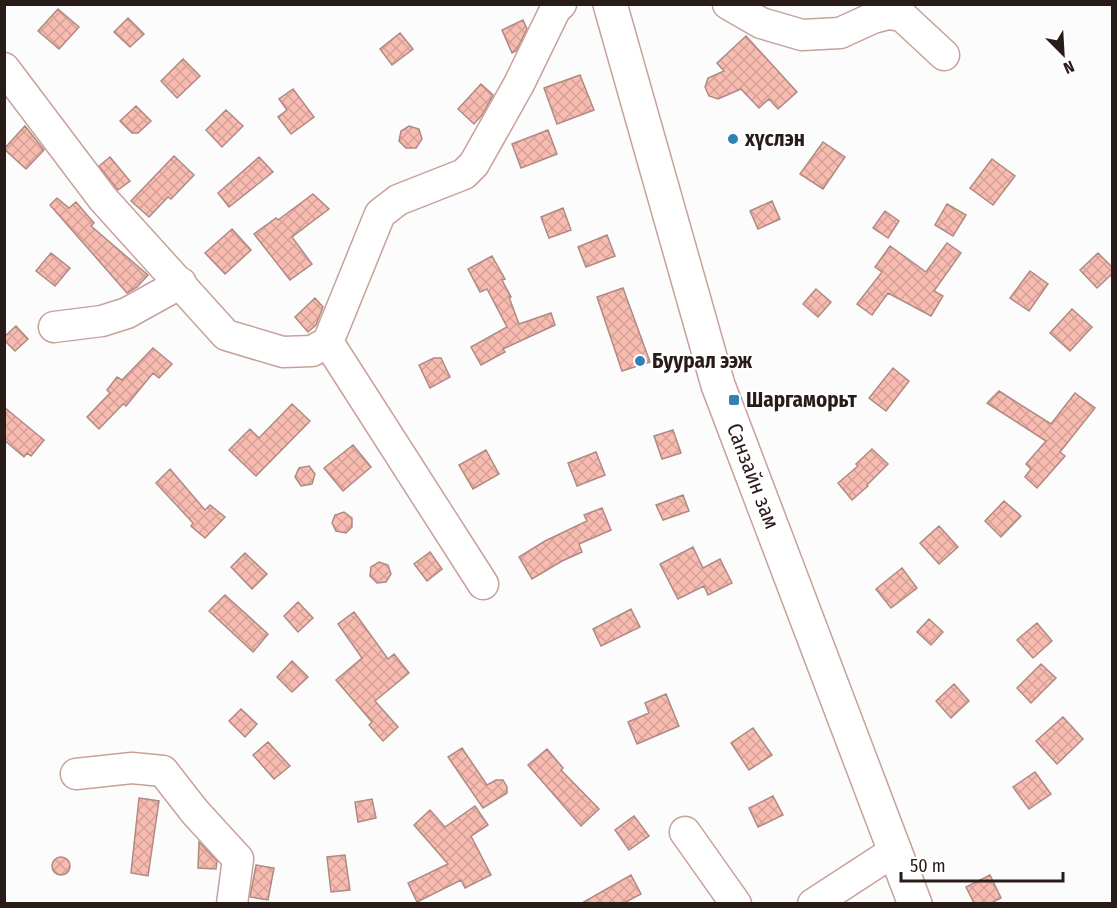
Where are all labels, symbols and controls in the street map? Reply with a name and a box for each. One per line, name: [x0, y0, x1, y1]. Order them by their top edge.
north arrow: [1033, 24, 1093, 84]
text: N: [1061, 57, 1077, 78]
place label: хүслэн: [744, 126, 805, 152]
marker: хүслэн: [726, 132, 740, 146]
place label: Буурал ээж: [652, 348, 753, 374]
marker: Буурал ээж: [633, 354, 647, 368]
place label: Шаргаморьт: [746, 387, 858, 413]
marker: Шаргаморьт: [727, 393, 741, 407]
street label: Санзайн зам: [721, 420, 785, 532]
scale bar: [901, 845, 1063, 883]
text: 50 m: [910, 855, 946, 877]

